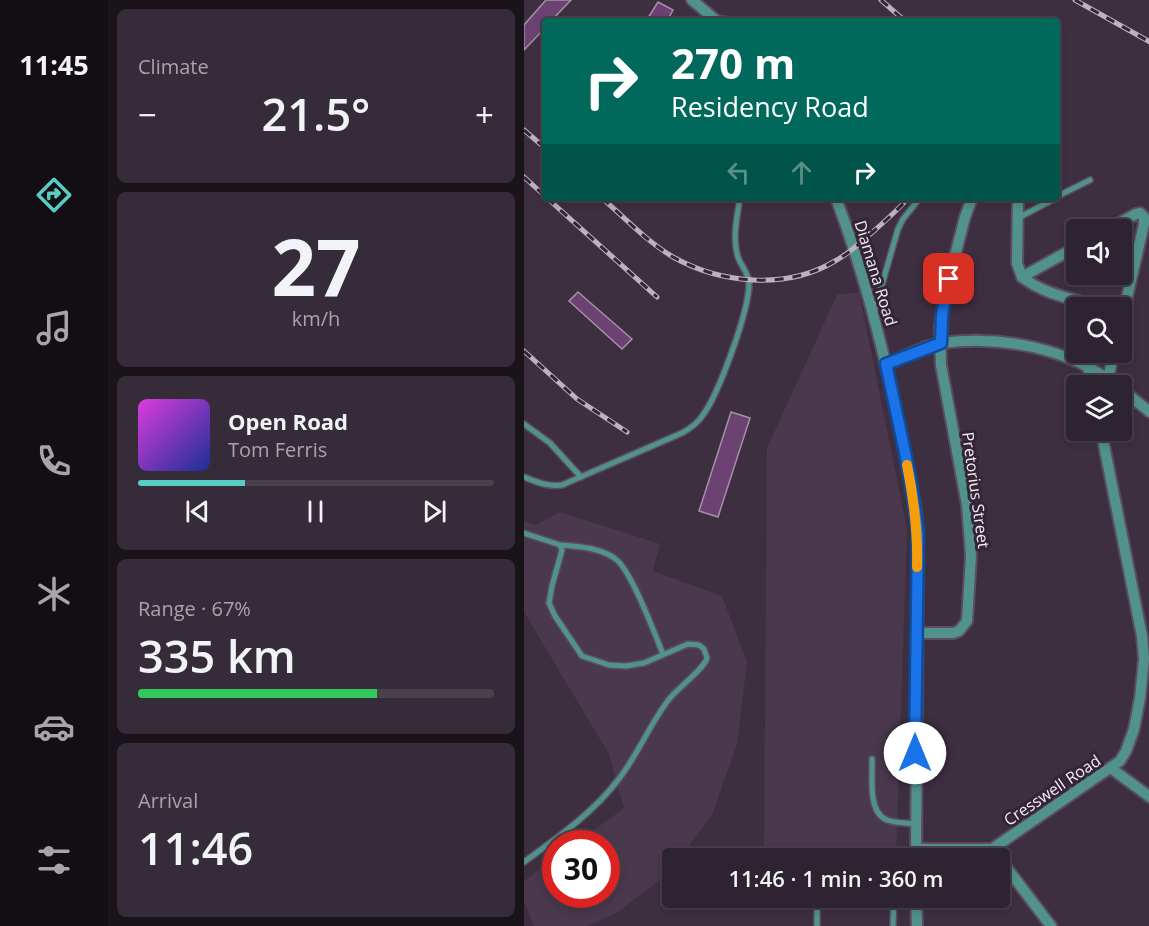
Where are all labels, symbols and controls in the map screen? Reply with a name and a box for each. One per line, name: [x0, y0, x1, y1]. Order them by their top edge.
text: 270 m: [671, 34, 795, 91]
icon: right: [572, 42, 650, 120]
text: 11:45: [19, 46, 89, 83]
text: Climate: [138, 53, 209, 80]
text: 21.5°: [262, 83, 370, 144]
text: Residency Road: [671, 88, 869, 125]
text: −: [138, 92, 157, 137]
text: +: [475, 92, 494, 137]
icon: left: [722, 156, 755, 189]
icon: ahead: [785, 156, 818, 189]
icon: right: [848, 156, 881, 189]
icon: directions: [33, 174, 75, 216]
text: 27: [271, 213, 361, 319]
street label: Diamana Road: [850, 218, 902, 328]
map controls: [1066, 219, 1132, 441]
button: sound: [1066, 219, 1132, 285]
pin: [923, 253, 974, 304]
icon: arrive: [932, 262, 965, 295]
button: search: [1066, 297, 1132, 363]
text: km/h: [292, 305, 340, 332]
icon: music: [33, 307, 75, 349]
button: layers: [1066, 375, 1132, 441]
text: Open Road: [228, 406, 348, 436]
street label: Pretorius Street: [957, 430, 995, 550]
text: Tom Ferris: [228, 436, 327, 463]
icon: phone: [33, 440, 75, 482]
icon: previous: [181, 495, 214, 528]
icon: pause: [299, 495, 332, 528]
icon: next: [418, 495, 451, 528]
icon: climate: [33, 573, 75, 615]
text: Range · 67%: [138, 595, 251, 622]
text: 335 km: [138, 625, 296, 686]
icon: car: [33, 706, 75, 748]
position arrow: [883, 721, 947, 785]
street label: Cresswell Road: [999, 749, 1105, 831]
text: Arrival: [138, 787, 198, 814]
text: 11:46: [138, 817, 253, 878]
speed limit sign: 30: [542, 830, 620, 908]
icon: filters: [33, 839, 75, 881]
text: 11:46 · 1 min · 360 m: [728, 863, 944, 893]

